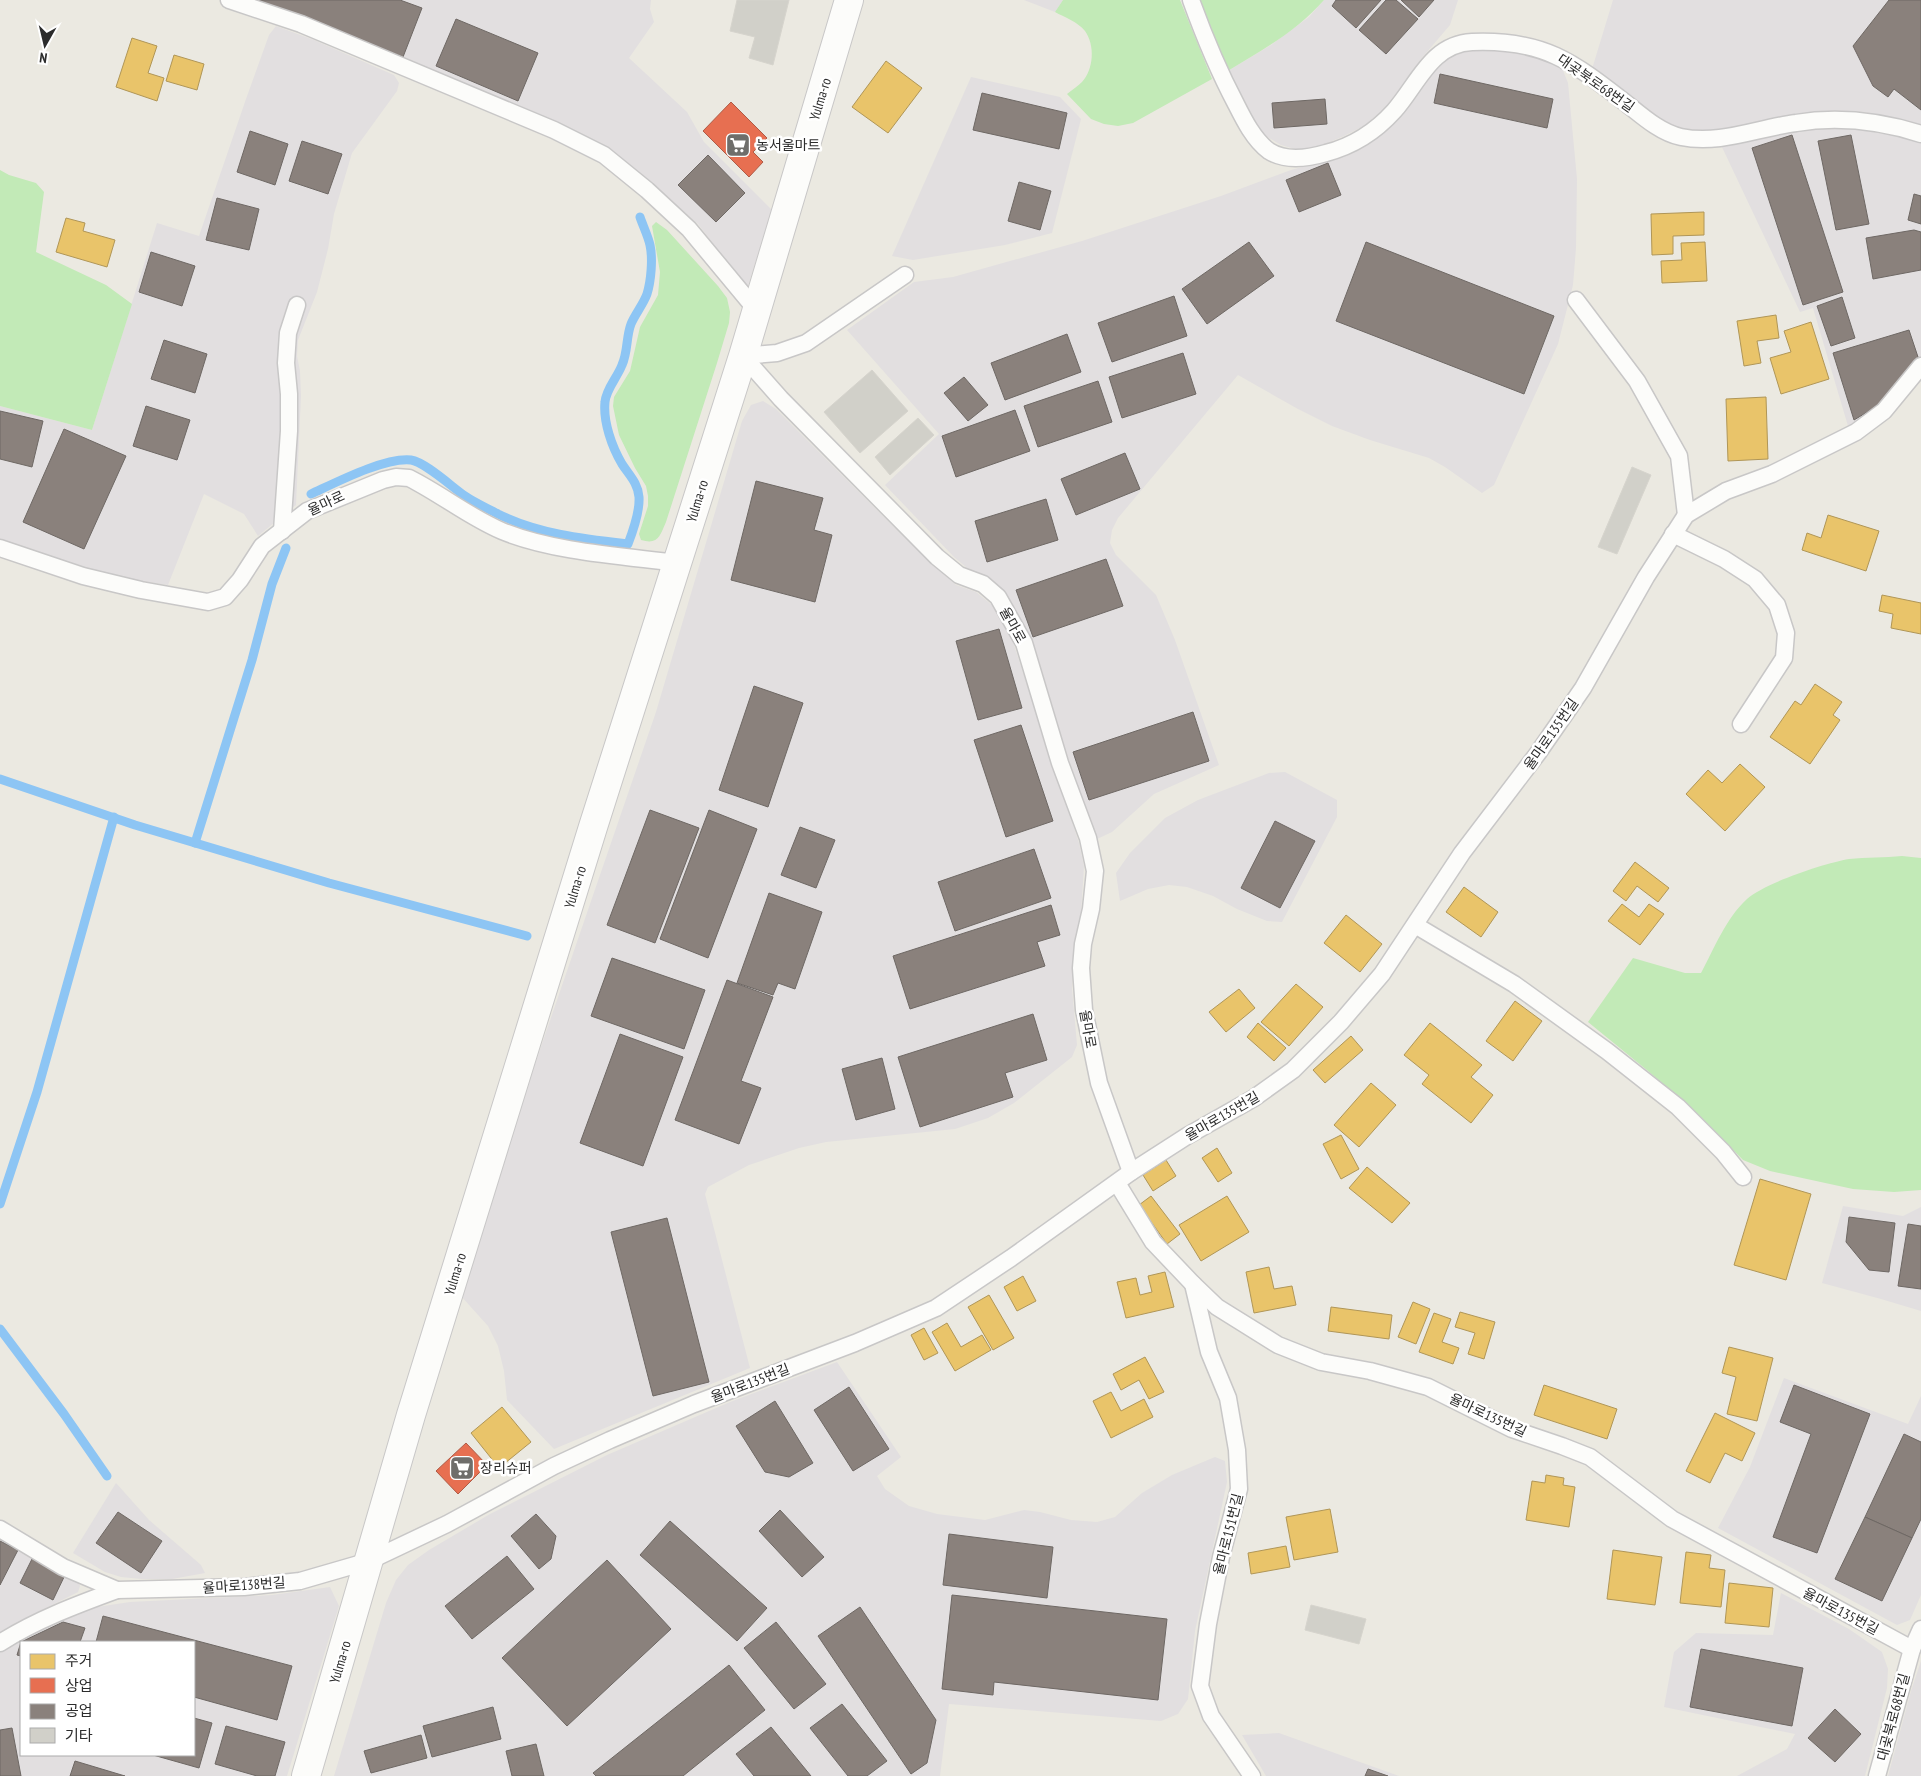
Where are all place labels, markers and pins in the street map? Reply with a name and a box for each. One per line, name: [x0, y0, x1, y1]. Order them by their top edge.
supermarket icon: 농서울마트: [725, 132, 751, 158]
place label: 농서울마트: [756, 136, 821, 154]
supermarket icon: 장리슈퍼: [449, 1455, 475, 1481]
place label: 장리슈퍼: [480, 1459, 532, 1477]

